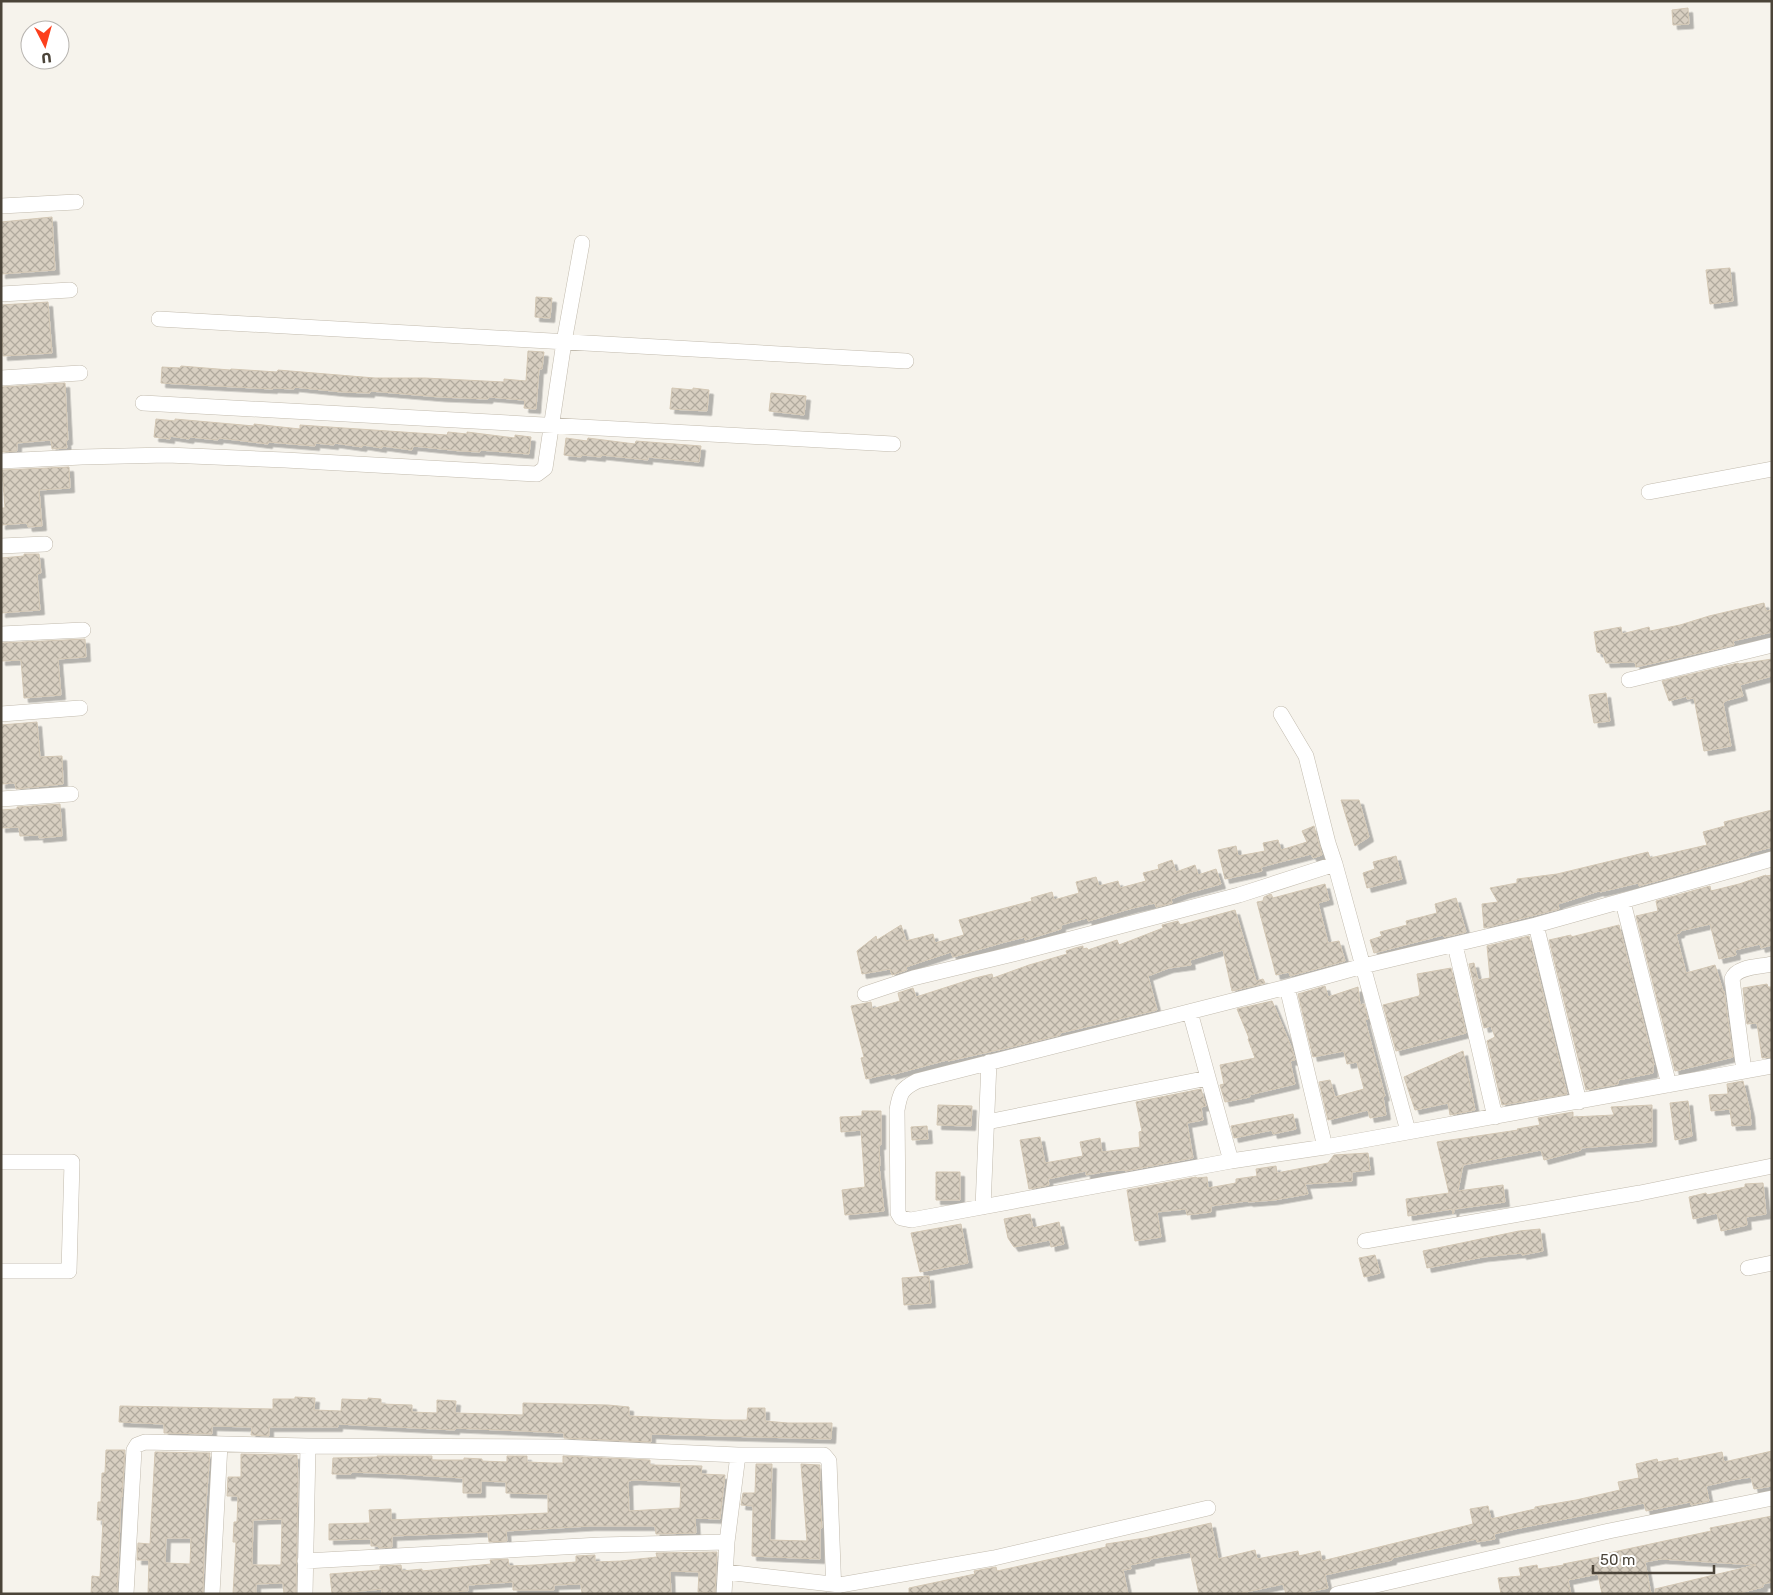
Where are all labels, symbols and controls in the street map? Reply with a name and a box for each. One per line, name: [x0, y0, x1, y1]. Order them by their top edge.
north arrow: [20, 20, 70, 70]
text: U: [40, 48, 52, 66]
scale bar: [1593, 1542, 1714, 1574]
text: 50 m: [1600, 1551, 1635, 1569]

